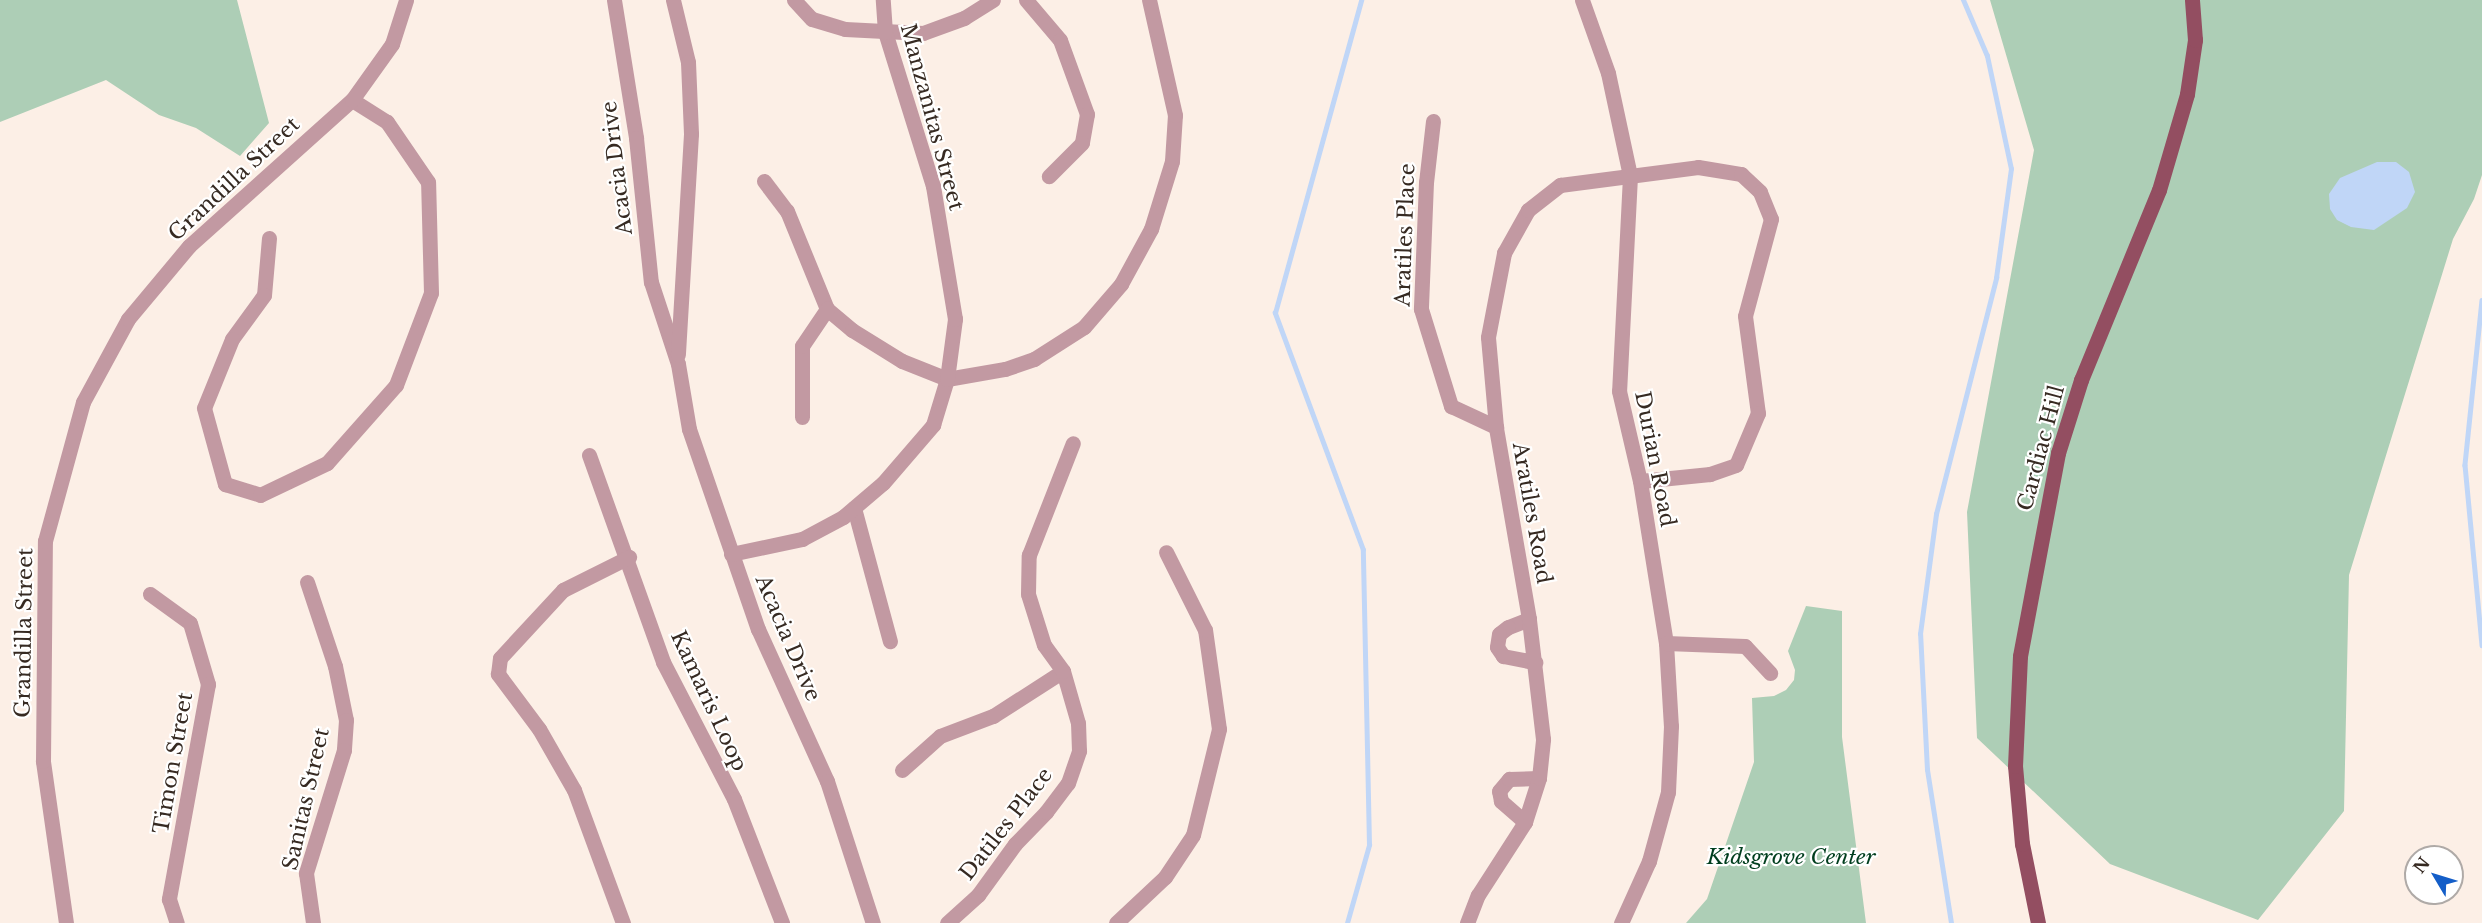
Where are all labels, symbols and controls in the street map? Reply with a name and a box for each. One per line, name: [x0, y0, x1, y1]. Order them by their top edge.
street label: Manzanitas Street: [895, 21, 969, 213]
street label: Acacia Drive: [596, 100, 638, 236]
street label: Grandilla Street: [163, 112, 305, 246]
street label: Aratiles Place: [1390, 163, 1420, 307]
street label: Cardiac Hill: [2012, 383, 2070, 513]
street label: Durian Road: [1629, 389, 1681, 529]
street label: Aratiles Road: [1507, 440, 1557, 586]
street label: Grandilla Street: [10, 548, 38, 718]
street label: Acacia Drive: [750, 571, 826, 705]
street label: Kamaris Loop: [665, 627, 753, 775]
street label: Timon Street: [148, 690, 198, 836]
street label: Sanitas Street: [277, 725, 335, 873]
street label: Datiles Place: [954, 763, 1058, 885]
park label: Kidsgrove Center: [1707, 844, 1875, 870]
north arrow: [2404, 845, 2464, 905]
text: N: [2409, 853, 2434, 877]

